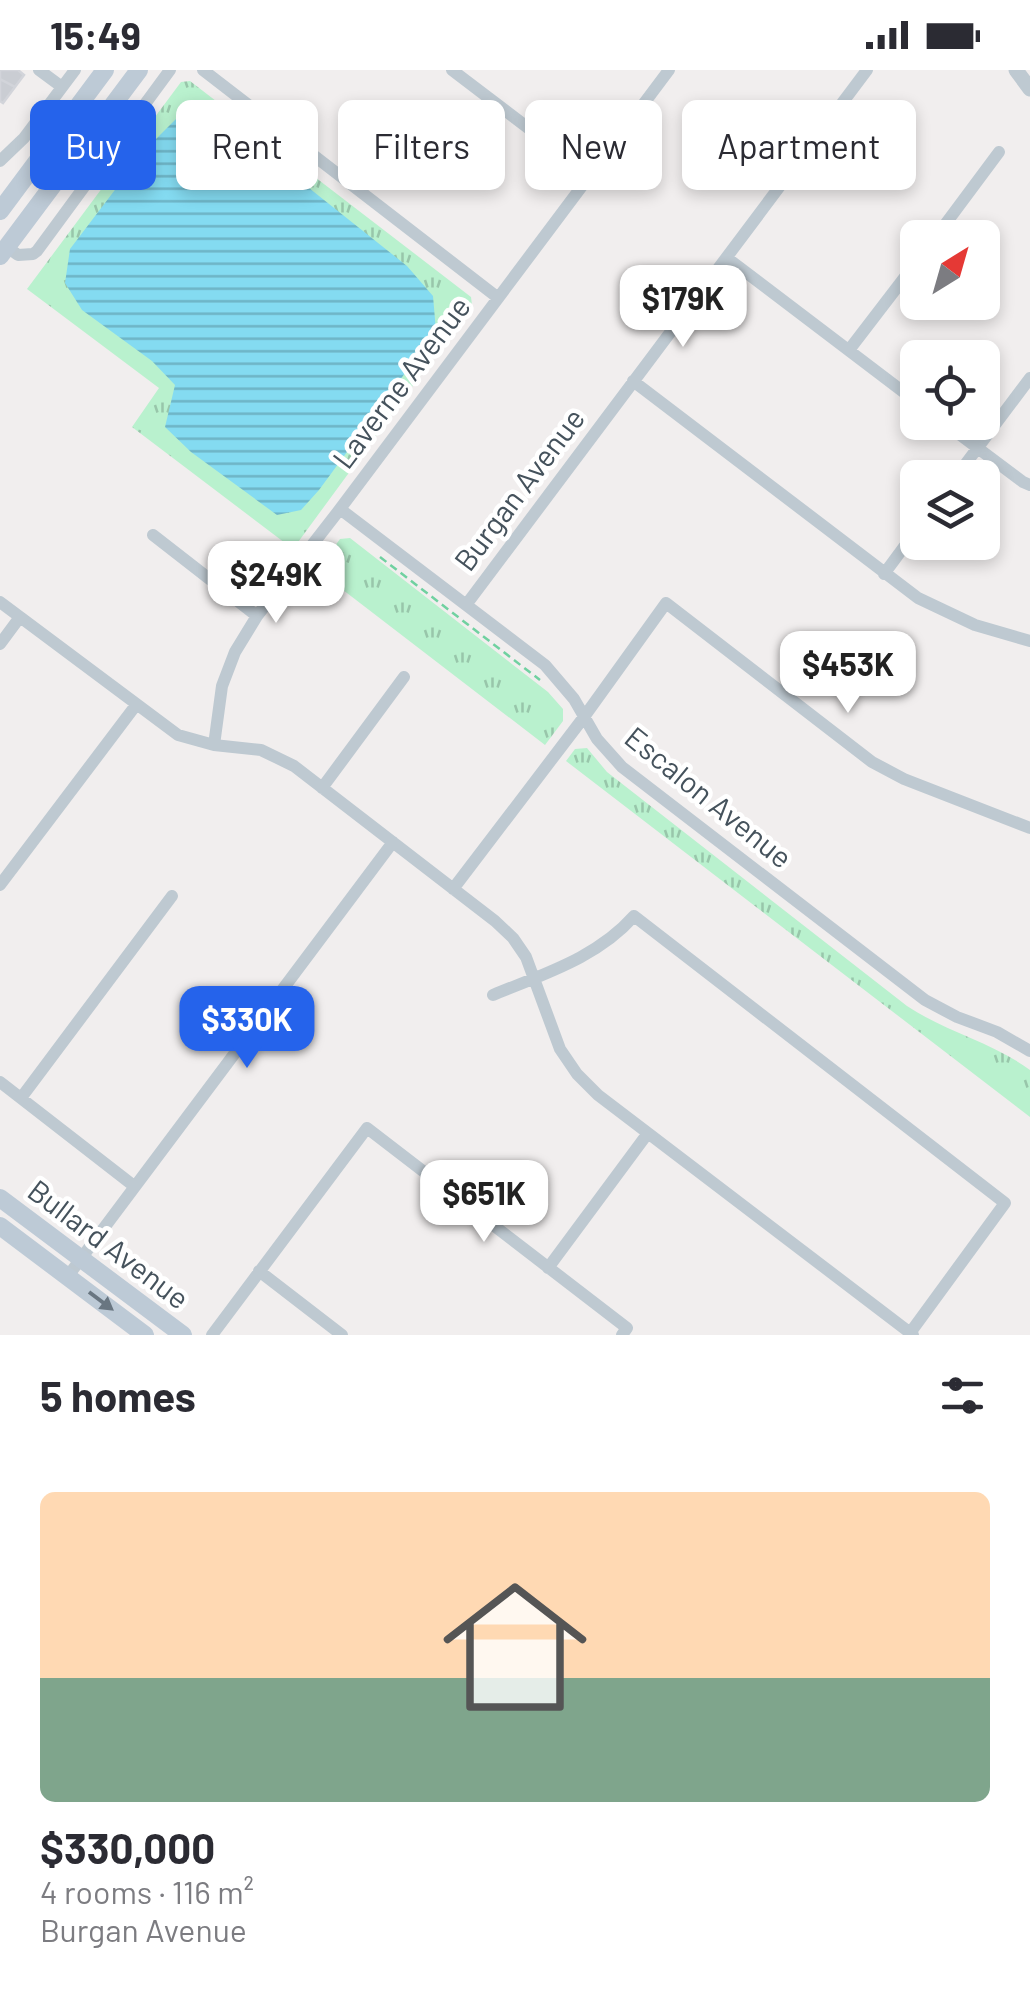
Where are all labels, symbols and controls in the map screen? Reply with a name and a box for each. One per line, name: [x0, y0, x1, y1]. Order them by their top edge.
text: 15:49: [50, 12, 141, 58]
chip: Buy: [30, 100, 156, 190]
chip: Rent: [176, 100, 318, 190]
chip: Filters: [338, 100, 505, 190]
chip: New: [525, 100, 662, 190]
chip: Apartment: [682, 100, 916, 190]
north arrow: [900, 220, 1000, 320]
map controls: [900, 220, 1000, 560]
pin: $179K: [613, 265, 753, 350]
text: $179K: [642, 278, 724, 316]
street label: Laverne Avenue: [324, 289, 477, 475]
button: locate: [900, 340, 1000, 440]
street label: Burgan Avenue: [446, 401, 591, 577]
button: layers: [900, 460, 1000, 560]
pin: $249K: [206, 541, 346, 626]
text: $249K: [230, 554, 322, 592]
pin: $453K: [778, 631, 918, 716]
text: $453K: [802, 644, 894, 682]
street label: Escalon Avenue: [619, 718, 800, 875]
pin: $330K: [177, 986, 317, 1071]
text: $330K: [201, 999, 293, 1037]
pin: $651K: [414, 1160, 554, 1245]
street label: Bullard Avenue: [22, 1171, 197, 1316]
text: $651K: [442, 1173, 526, 1211]
one-way arrow: [88, 1290, 114, 1311]
icon: filters: [935, 1368, 990, 1423]
text: 5 homes: [40, 1370, 196, 1420]
icon: home: [425, 1557, 605, 1737]
text: $330,000: [40, 1822, 215, 1872]
text: 4 rooms · 116 m²: [40, 1872, 254, 1910]
text: Burgan Avenue: [40, 1910, 247, 1948]

